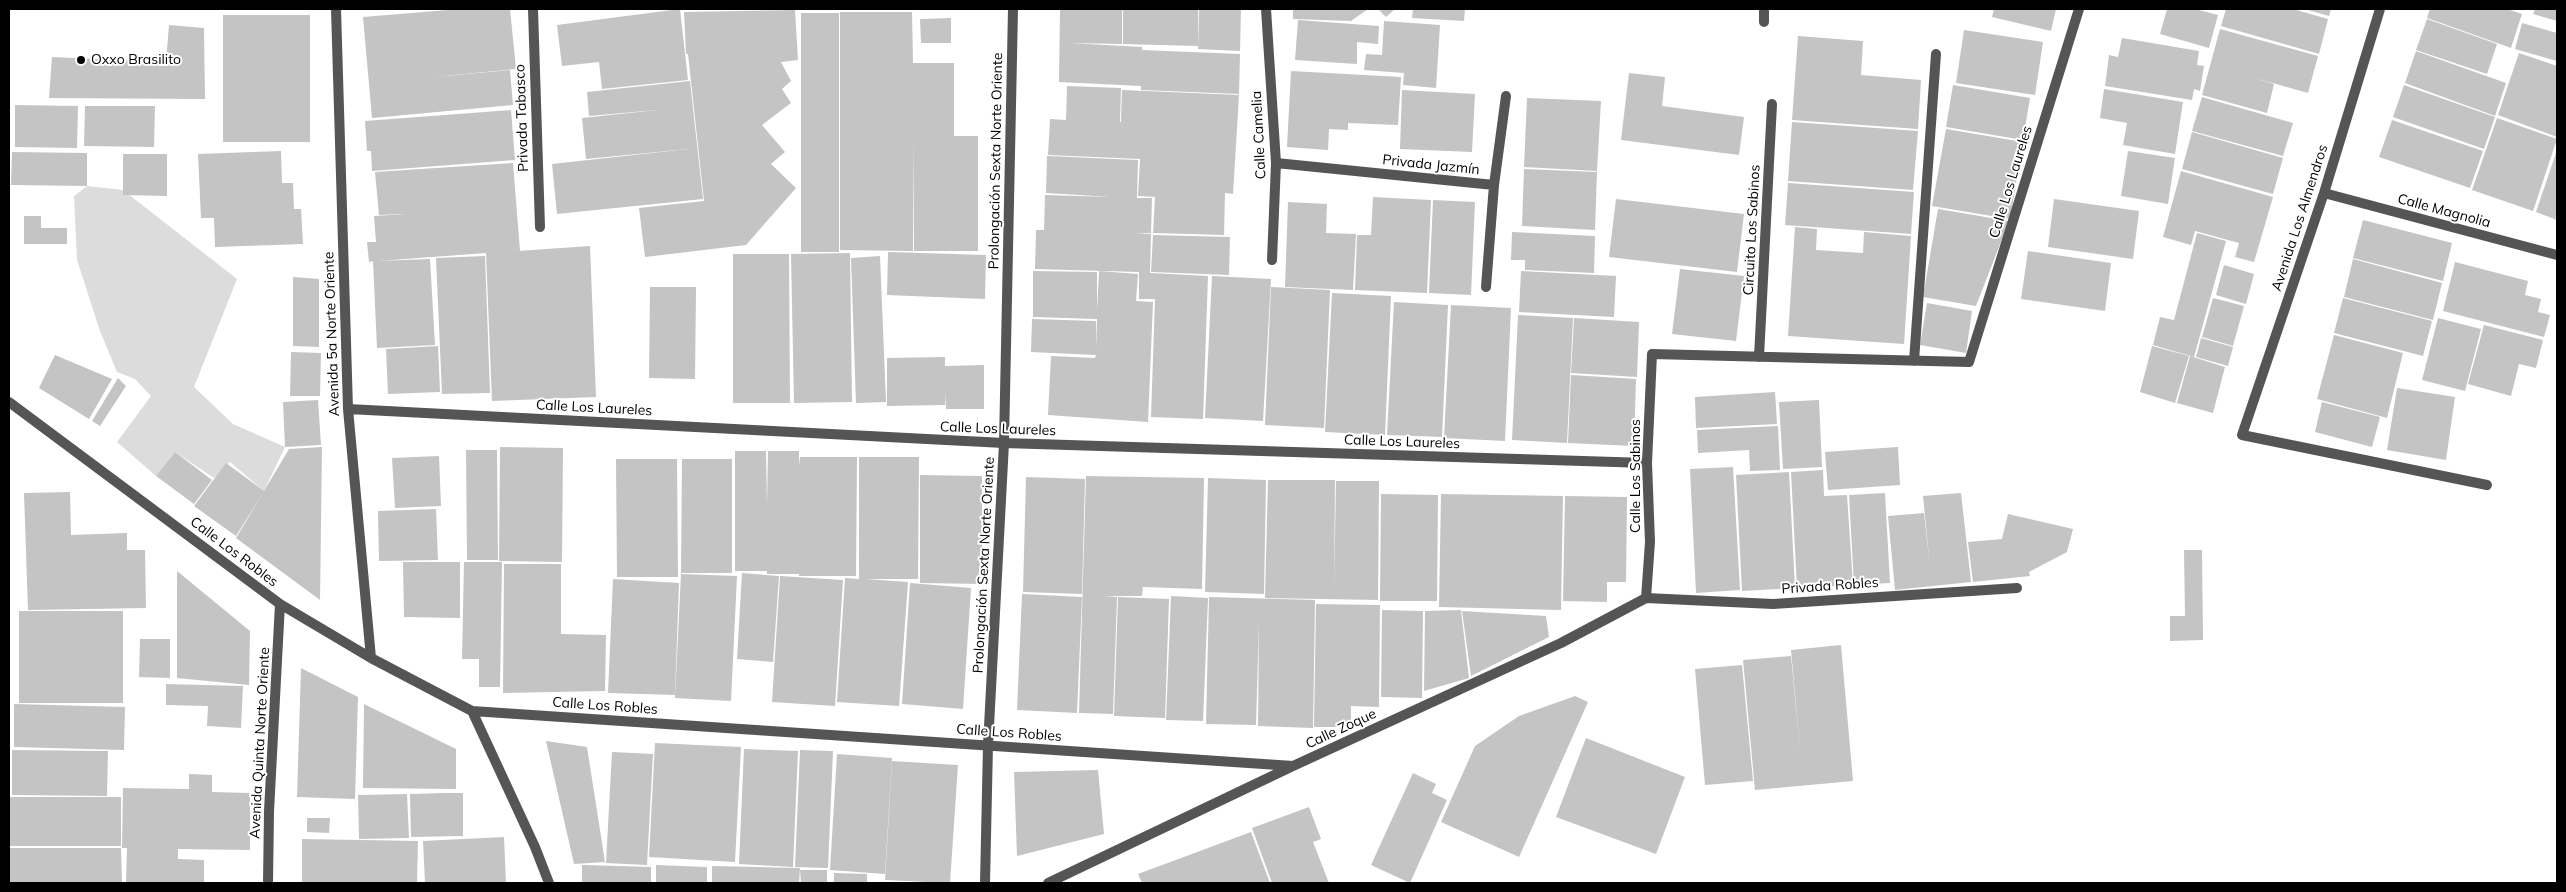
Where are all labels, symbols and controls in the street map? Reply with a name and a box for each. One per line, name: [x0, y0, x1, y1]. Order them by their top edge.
place label: Oxxo Brasilito: [91, 52, 181, 68]
street label: Prolongación Sexta Norte Oriente: [986, 53, 1006, 269]
marker: Oxxo Brasilito: [75, 54, 87, 66]
street label: Privada Tabasco: [512, 64, 532, 172]
street label: Calle Camelia: [1248, 90, 1270, 180]
street label: Calle Los Laureles: [1986, 124, 2036, 240]
street label: Avenida Los Almendros: [2268, 143, 2332, 293]
street label: Privada Jazmín: [1382, 152, 1480, 178]
street label: Circuito Los Sabinos: [1740, 164, 1764, 296]
street label: Calle Magnolia: [2396, 190, 2492, 232]
street label: Avenida 5a Norte Oriente: [321, 251, 343, 417]
street label: Calle Los Laureles: [535, 397, 653, 419]
street label: Calle Los Laureles: [940, 419, 1056, 439]
street label: Calle Los Sabinos: [1628, 419, 1644, 533]
street label: Calle Los Laureles: [1344, 432, 1460, 452]
street label: Prolongación Sexta Norte Oriente: [970, 456, 998, 674]
street label: Calle Los Robles: [187, 514, 281, 590]
street label: Privada Robles: [1781, 574, 1879, 598]
street label: Avenida Quinta Norte Oriente: [247, 647, 273, 839]
street label: Calle Los Robles: [552, 694, 658, 718]
street label: Calle Zoque: [1303, 705, 1379, 753]
street label: Calle Los Robles: [956, 721, 1062, 745]

